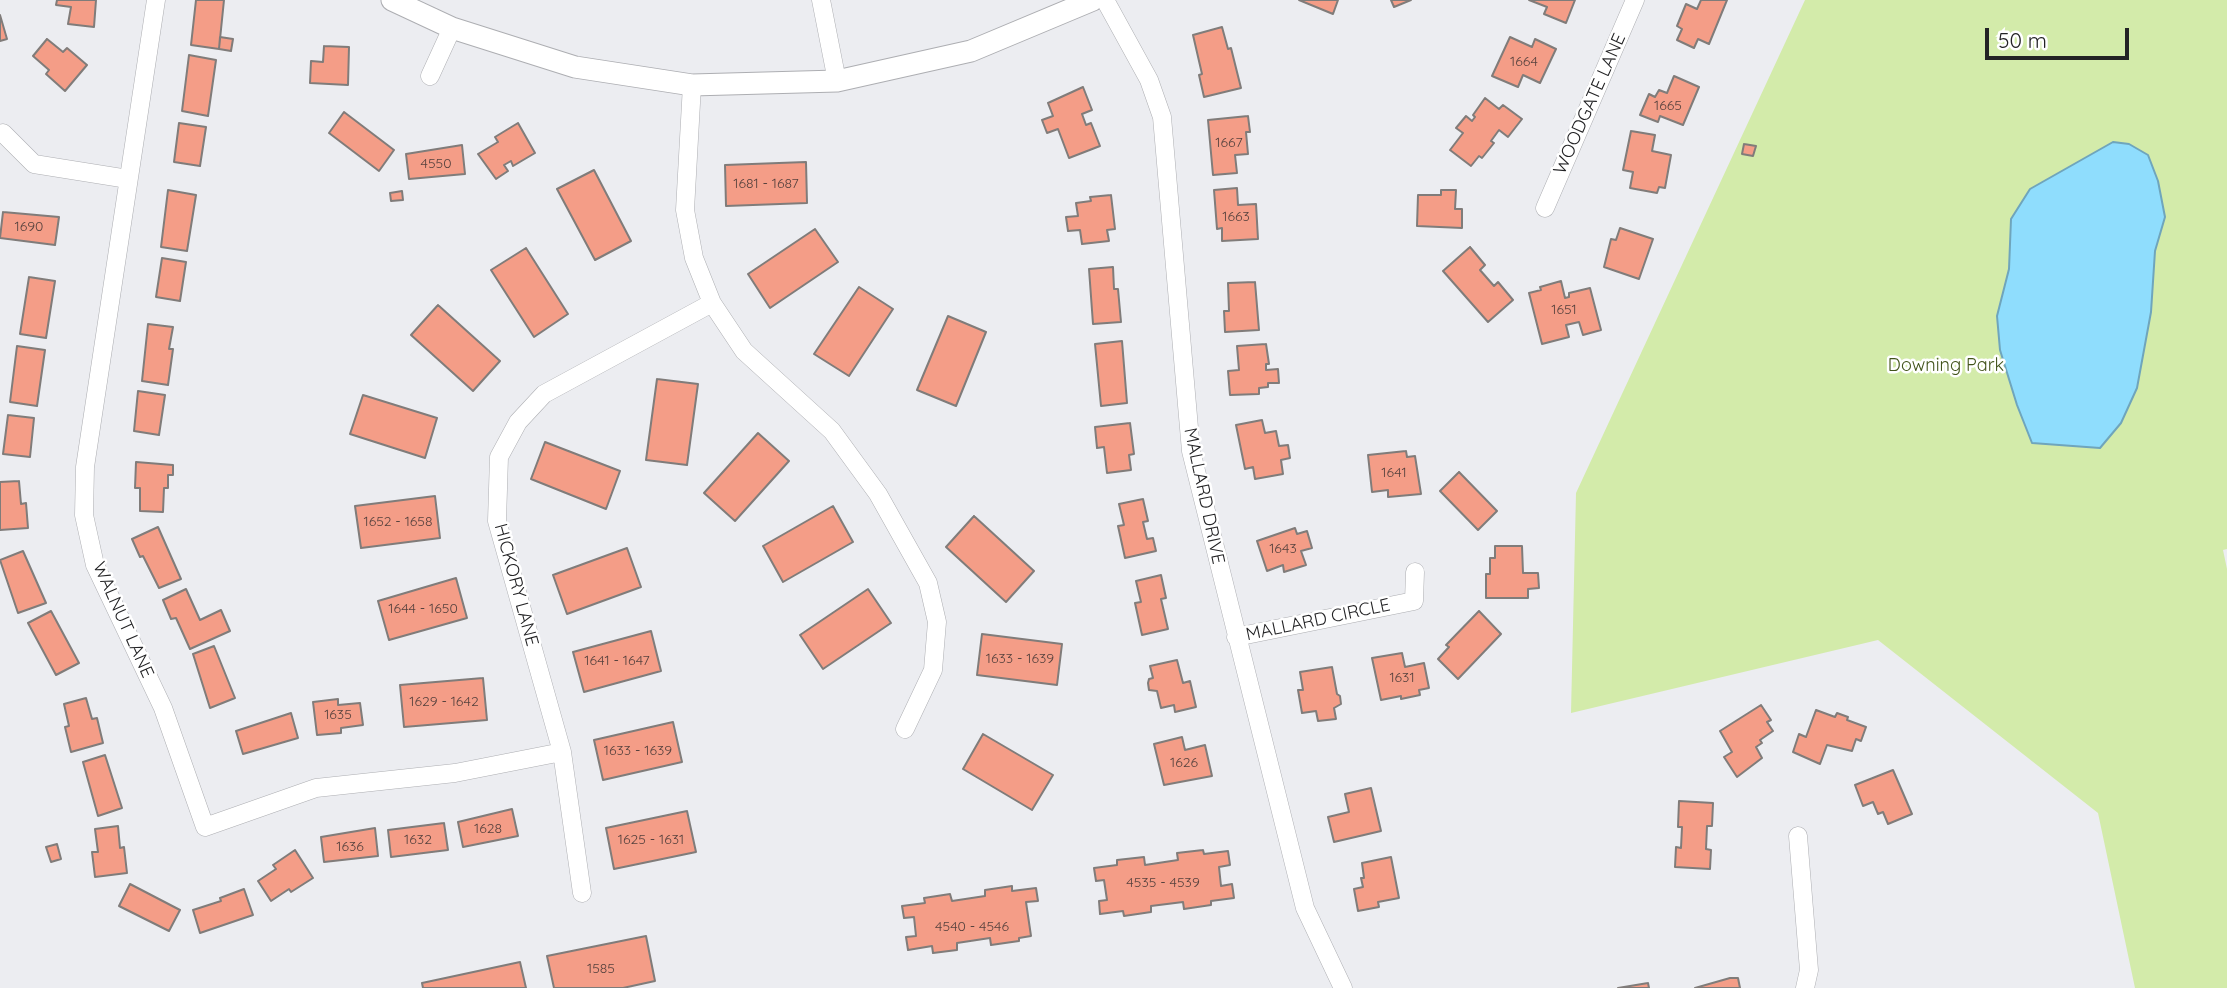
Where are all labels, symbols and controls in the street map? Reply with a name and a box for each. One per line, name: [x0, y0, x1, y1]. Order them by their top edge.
scale bar: [1989, 14, 2132, 58]
text: 50 m: [1998, 27, 2047, 53]
street label: WOODGATE LANE: [1549, 30, 1631, 178]
house number: 1664: [1510, 54, 1538, 70]
house number: 1665: [1654, 98, 1682, 114]
house number: 1667: [1215, 135, 1243, 151]
house number: 4550: [420, 156, 452, 172]
house number: 1681 - 1687: [733, 176, 799, 192]
house number: 1663: [1222, 209, 1250, 225]
house number: 1690: [15, 219, 43, 235]
house number: 1651: [1551, 302, 1577, 318]
park label: Downing Park: [1888, 355, 2004, 377]
street label: MALLARD DRIVE: [1179, 426, 1229, 566]
house number: 1641: [1381, 465, 1407, 481]
house number: 1652 - 1658: [363, 514, 433, 530]
street label: HICKORY LANE: [489, 521, 543, 649]
house number: 1643: [1269, 541, 1297, 557]
street label: WALNUT LANE: [88, 559, 158, 681]
street label: MALLARD CIRCLE: [1244, 594, 1392, 646]
house number: 1644 - 1650: [388, 601, 458, 617]
house number: 1633 - 1639: [986, 651, 1054, 667]
house number: 1641 - 1647: [584, 653, 650, 669]
house number: 1631: [1389, 670, 1415, 686]
house number: 1629 - 1642: [409, 694, 479, 710]
house number: 1635: [324, 707, 352, 723]
house number: 1633 - 1639: [604, 743, 672, 759]
house number: 1626: [1170, 755, 1198, 771]
house number: 1628: [474, 821, 502, 837]
house number: 1632: [404, 832, 432, 848]
house number: 1625 - 1631: [618, 832, 684, 848]
house number: 1636: [336, 839, 364, 855]
house number: 4535 - 4539: [1126, 875, 1200, 891]
house number: 4540 - 4546: [935, 919, 1009, 935]
house number: 1585: [587, 961, 615, 977]

